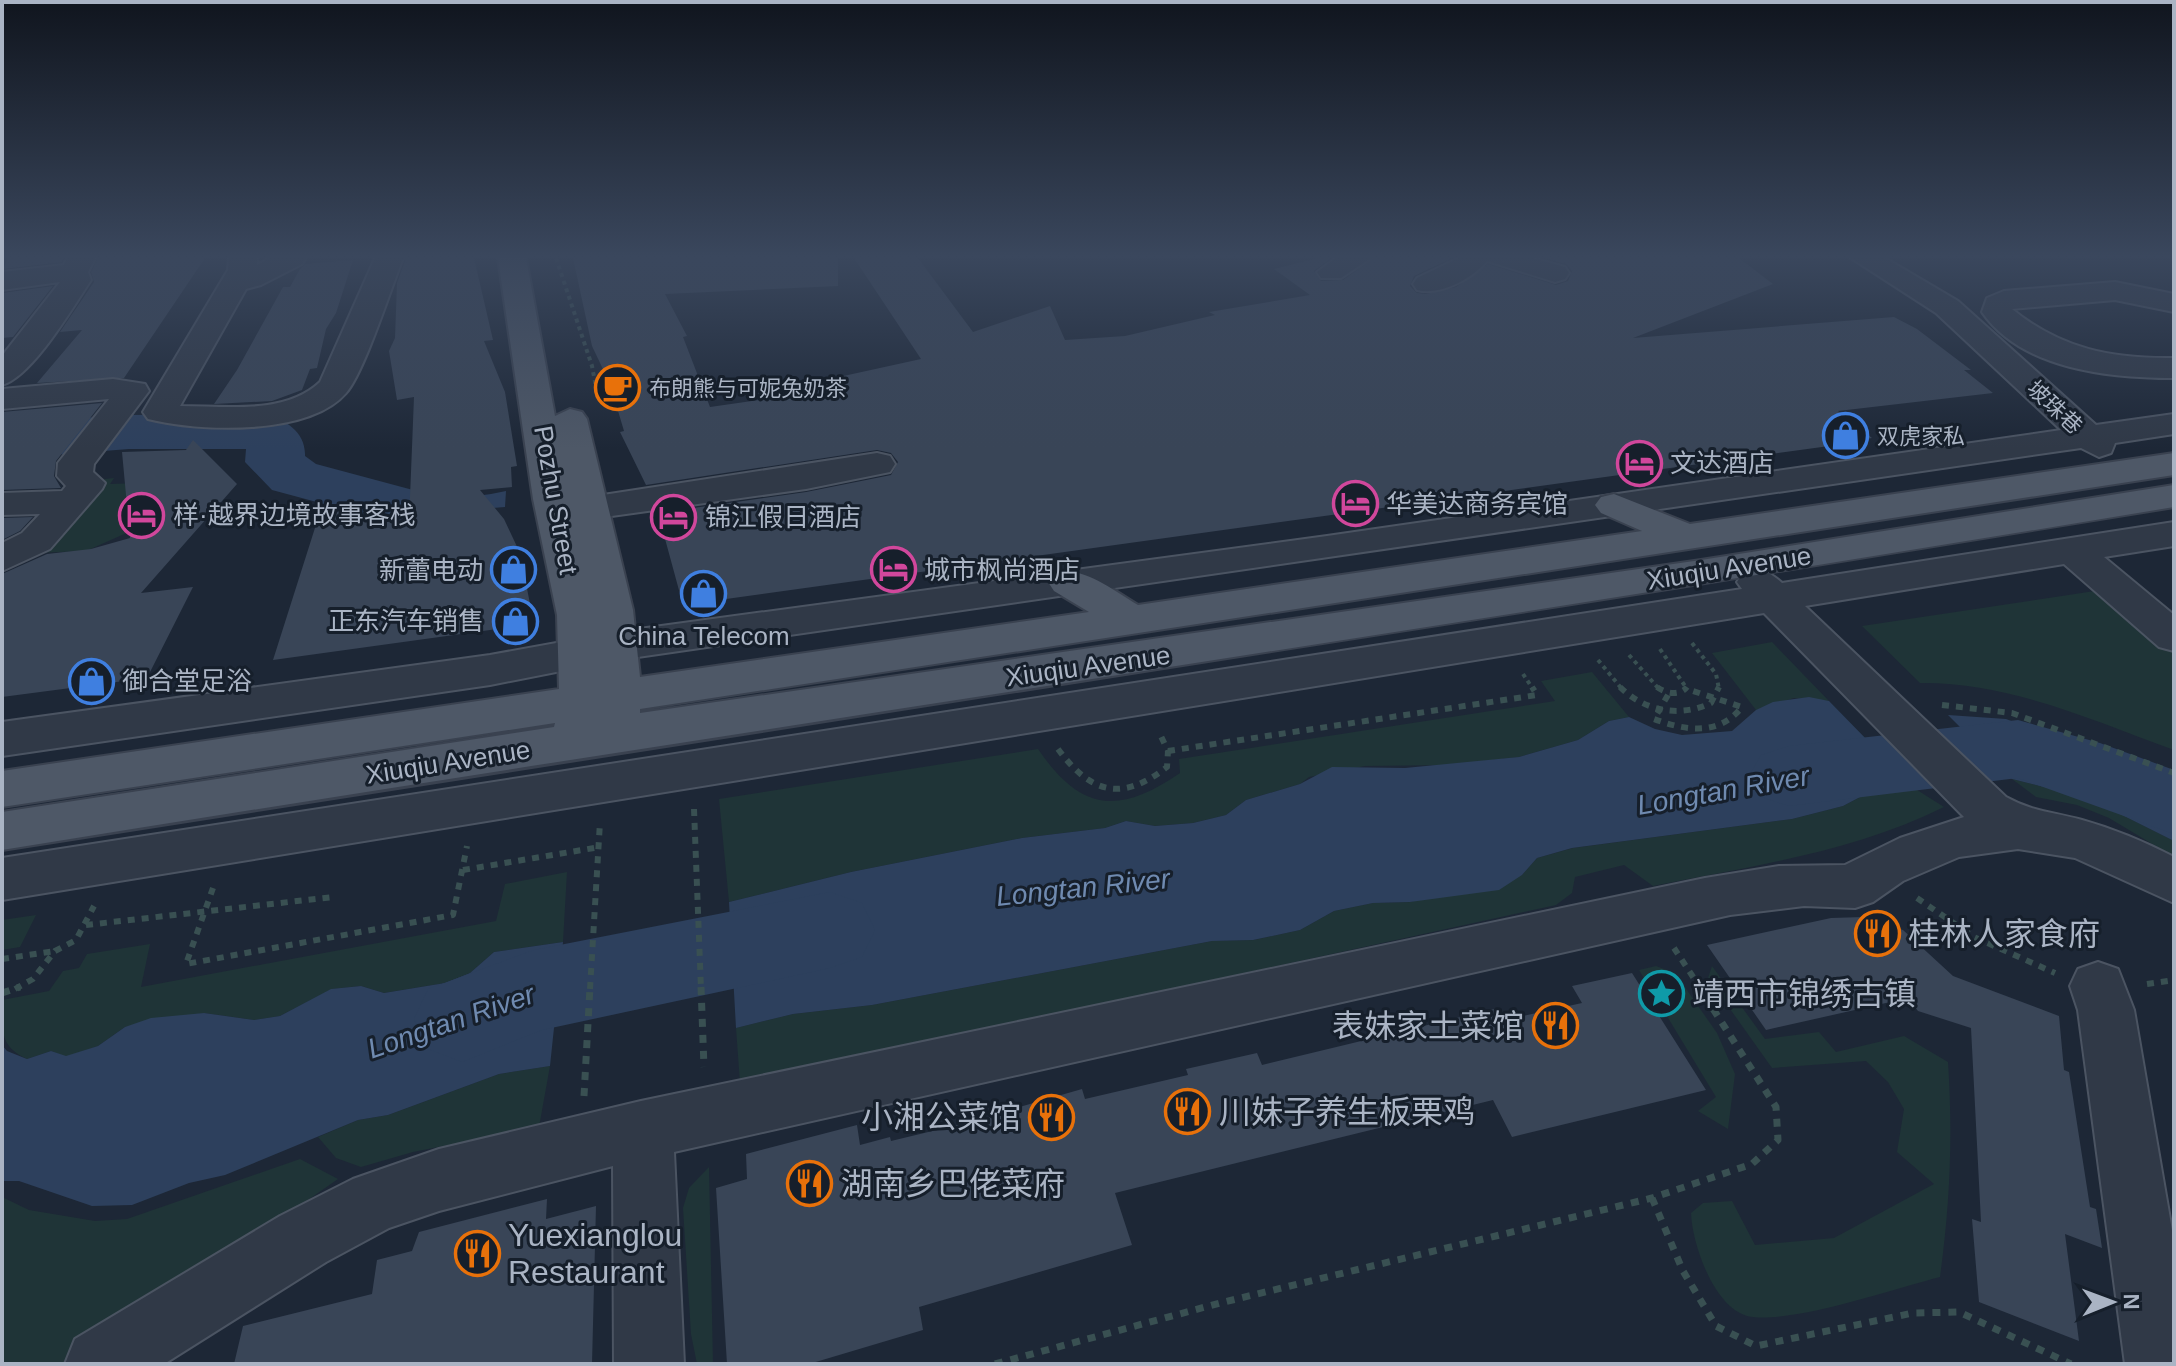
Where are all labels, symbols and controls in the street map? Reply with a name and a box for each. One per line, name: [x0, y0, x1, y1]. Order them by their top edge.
cafe icon: 布朗熊与可妮兔奶茶: [594, 364, 642, 412]
place label: 布朗熊与可妮兔奶茶: [649, 376, 847, 401]
street label: 坡珠巷: [2022, 376, 2087, 439]
shop icon: 双虎家私: [1822, 412, 1870, 460]
street label: Pozhu Street: [528, 423, 584, 577]
place label: 双虎家私: [1877, 424, 1965, 449]
hotel icon: 文达酒店: [1615, 439, 1663, 487]
place label: 文达酒店: [1670, 448, 1774, 478]
hotel icon: 华美达商务宾馆: [1331, 480, 1379, 528]
place label: 华美达商务宾馆: [1386, 489, 1568, 519]
hotel icon: 样·越界边境故事客栈: [118, 491, 166, 539]
hotel icon: 锦江假日酒店: [650, 493, 698, 541]
place label: 样·越界边境故事客栈: [173, 500, 416, 530]
place label: 锦江假日酒店: [705, 502, 861, 532]
street label: Xiuqiu Avenue: [1645, 540, 1813, 596]
shop icon: 新蕾电动: [490, 546, 538, 594]
hotel icon: 城市枫尚酒店: [869, 546, 917, 594]
place label: 新蕾电动: [379, 555, 483, 585]
place label: 城市枫尚酒店: [924, 555, 1080, 585]
shop icon: China Telecom: [680, 569, 728, 617]
shop icon: 正东汽车销售: [491, 597, 539, 645]
place label: 正东汽车销售: [328, 606, 484, 636]
place label: China Telecom: [618, 621, 790, 651]
street label: Xiuqiu Avenue: [1004, 640, 1172, 692]
shop icon: 御合堂足浴: [67, 657, 115, 705]
place label: 御合堂足浴: [122, 666, 252, 696]
street label: Xiuqiu Avenue: [364, 734, 532, 790]
water label: Longtan River: [1635, 760, 1813, 821]
water label: Longtan River: [995, 863, 1173, 912]
restaurant icon: 桂林人家食府: [1853, 910, 1901, 958]
place label: 桂林人家食府: [1908, 916, 2100, 952]
place icon: 靖西市锦绣古镇: [1637, 970, 1685, 1018]
place label: 靖西市锦绣古镇: [1692, 976, 1916, 1012]
water label: Longtan River: [364, 978, 540, 1065]
restaurant icon: 表妹家土菜馆: [1531, 1002, 1579, 1050]
place label: 表妹家土菜馆: [1332, 1008, 1524, 1044]
restaurant icon: 川妹子养生板栗鸡: [1164, 1088, 1212, 1136]
restaurant icon: 小湘公菜馆: [1028, 1093, 1076, 1141]
place label: 川妹子养生板栗鸡: [1219, 1094, 1475, 1130]
place label: 小湘公菜馆: [861, 1099, 1021, 1135]
restaurant icon: 湖南乡巴佬菜府: [786, 1160, 834, 1208]
place label: 湖南乡巴佬菜府: [841, 1166, 1065, 1202]
place label: Yuexianglou Restaurant: [508, 1217, 682, 1290]
restaurant icon: Yuexianglou Restaurant: [453, 1229, 501, 1277]
north arrow: [2072, 1262, 2152, 1342]
text: N: [2119, 1293, 2144, 1310]

